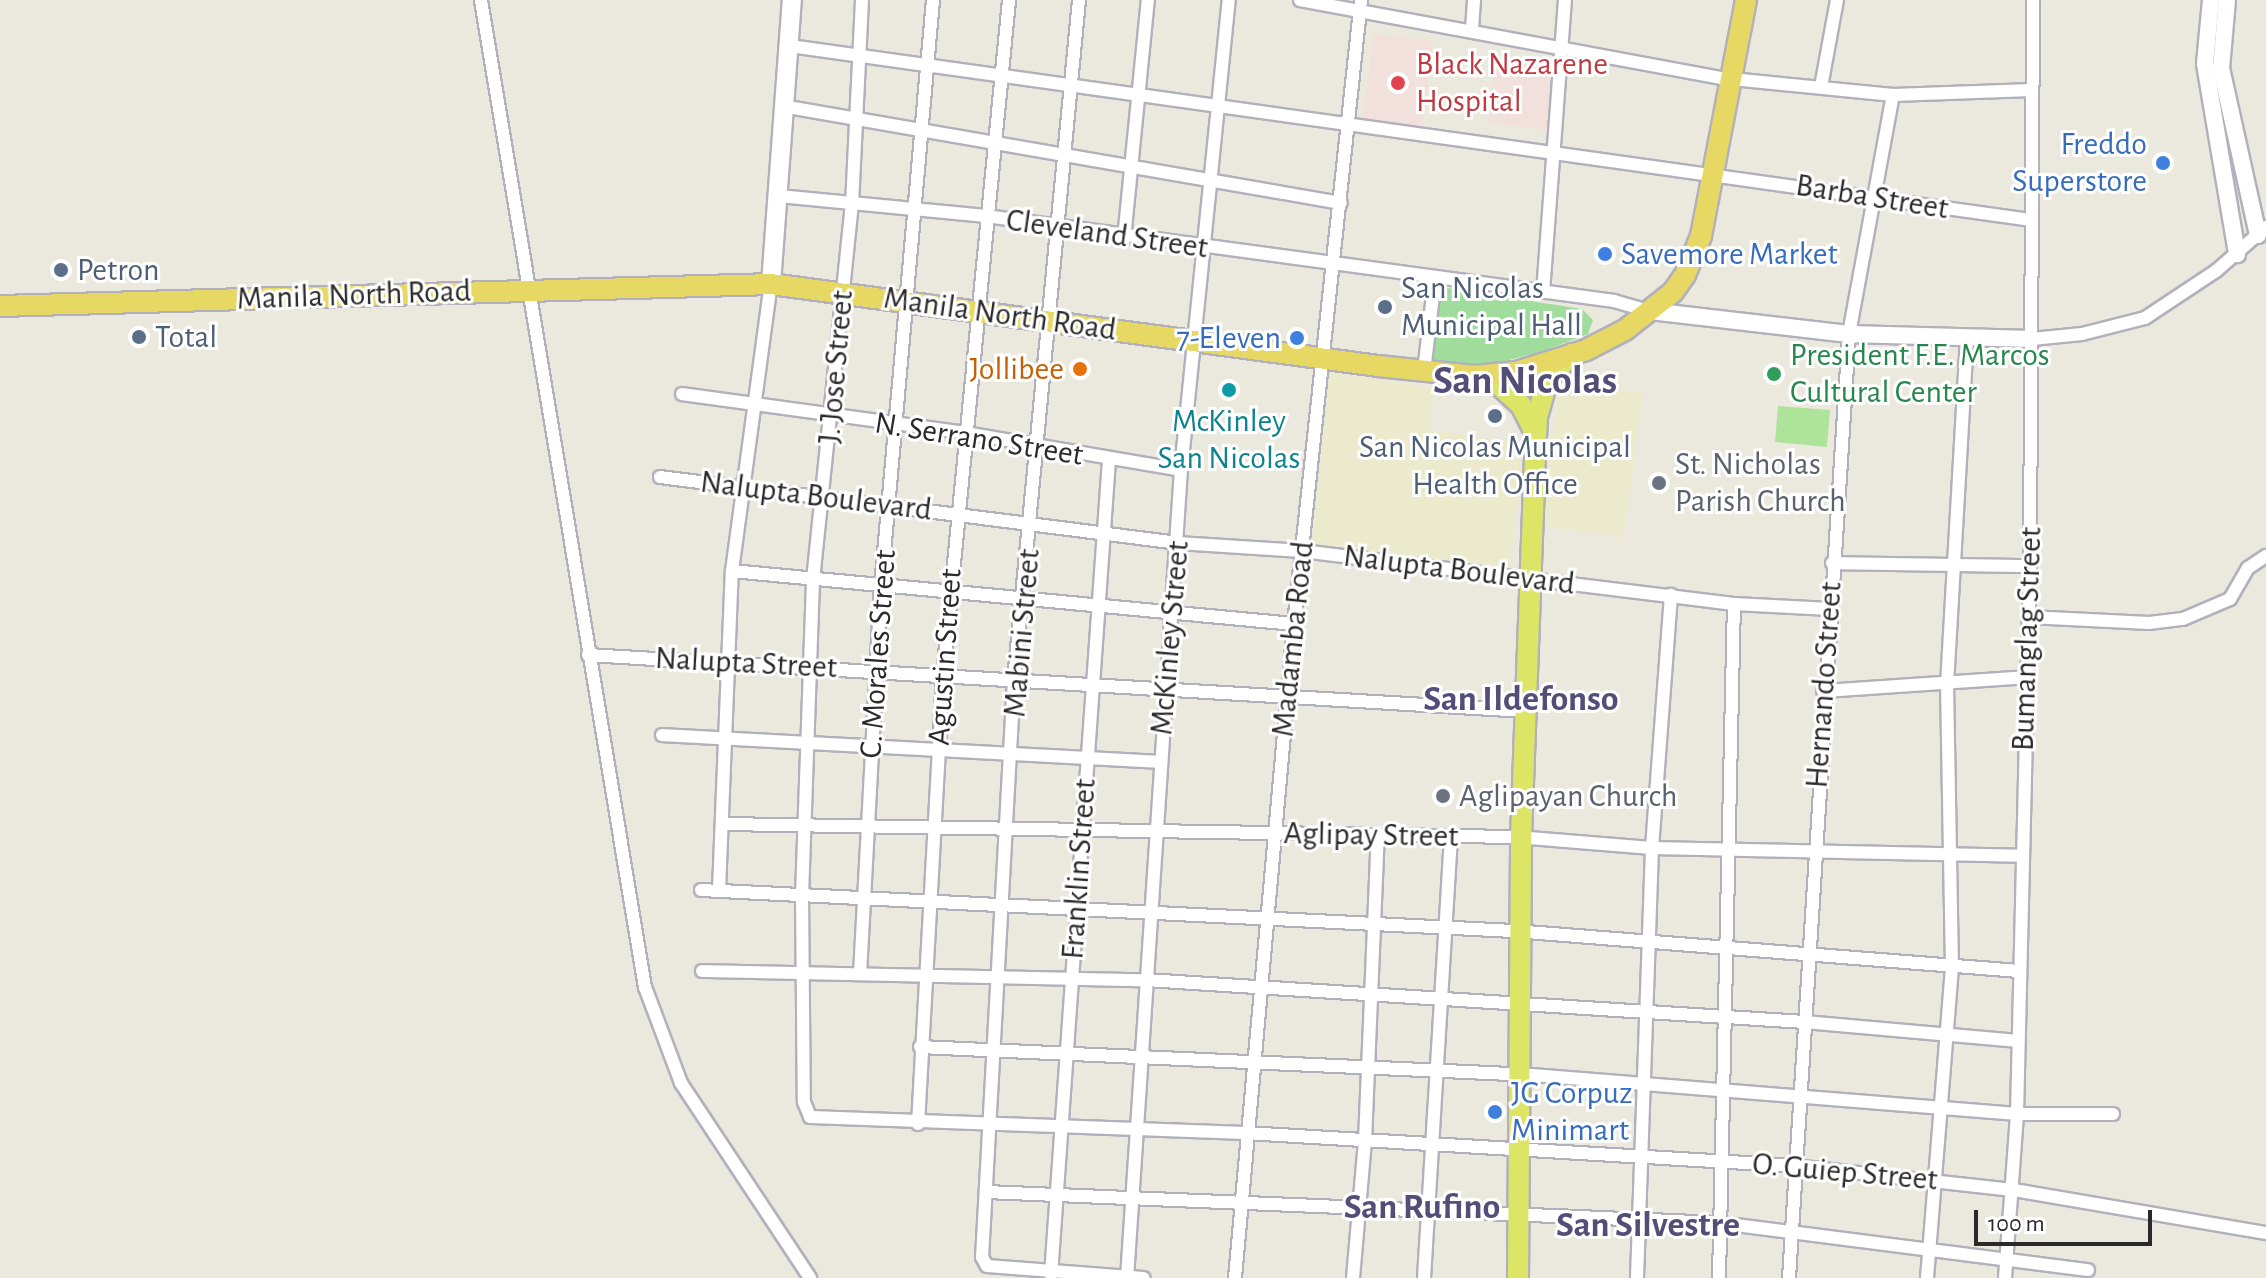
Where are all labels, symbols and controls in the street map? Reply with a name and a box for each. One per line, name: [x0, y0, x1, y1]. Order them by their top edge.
place label: Black Nazarene Hospital: [1416, 46, 1608, 121]
marker: Black Nazarene Hospital: [1387, 72, 1409, 94]
place label: Freddo Superstore: [2012, 126, 2147, 201]
marker: Freddo Superstore: [2154, 154, 2172, 172]
street label: Barba Street: [1793, 166, 1951, 228]
street label: Cleveland Street: [1004, 201, 1210, 267]
place label: Savemore Market: [1621, 235, 1838, 273]
marker: Savemore Market: [1596, 245, 1614, 263]
place label: Petron: [77, 251, 159, 289]
marker: Petron: [52, 261, 70, 279]
place label: San Nicolas Municipal Hall: [1401, 270, 1582, 345]
street label: Manila North Road: [236, 272, 472, 318]
street label: Manila North Road: [881, 279, 1119, 349]
street label: J. Jose Street: [810, 289, 862, 445]
marker: San Nicolas Municipal Hall: [1376, 298, 1394, 316]
place label: Total: [155, 318, 217, 356]
place label: 7-Eleven: [1176, 319, 1281, 357]
marker: Total: [130, 328, 148, 346]
marker: 7-Eleven: [1288, 329, 1306, 347]
place label: President F.E. Marcos Cultural Center: [1790, 337, 2050, 412]
place label: Jollibee: [970, 350, 1064, 388]
district label: San Nicolas: [1433, 357, 1617, 405]
marker: Jollibee: [1071, 360, 1089, 378]
marker: President F.E. Marcos Cultural Center: [1765, 365, 1783, 383]
marker: McKinley San Nicolas: [1220, 381, 1238, 399]
place label: McKinley San Nicolas: [1158, 403, 1300, 478]
street label: N. Serrano Street: [872, 404, 1086, 474]
marker: San Nicolas Municipal Health Office: [1486, 407, 1504, 425]
place label: San Nicolas Municipal Health Office: [1359, 429, 1631, 504]
place label: St. Nicholas Parish Church: [1675, 446, 1846, 521]
street label: Nalupta Boulevard: [698, 463, 934, 529]
marker: St. Nicholas Parish Church: [1650, 474, 1668, 492]
street label: Bumanglag Street: [2004, 526, 2050, 752]
street label: Nalupta Boulevard: [1341, 537, 1577, 603]
street label: McKinley Street: [1142, 539, 1198, 737]
street label: Madamba Road: [1264, 539, 1322, 739]
street label: Mabini Street: [996, 547, 1048, 719]
street label: C. Morales Street: [852, 548, 904, 760]
street label: Agustin Street: [920, 567, 970, 747]
street label: Hernando Street: [1798, 581, 1850, 789]
street label: Nalupta Street: [654, 639, 838, 687]
district label: San Ildefonso: [1423, 678, 1619, 722]
street label: Franklin Street: [1054, 777, 1104, 961]
place label: Aglipayan Church: [1459, 777, 1677, 815]
marker: Aglipayan Church: [1434, 787, 1452, 805]
street label: Aglipay Street: [1283, 814, 1459, 856]
place label: JG Corpuz Minimart: [1511, 1075, 1632, 1150]
marker: JG Corpuz Minimart: [1486, 1103, 1504, 1121]
street label: O. Guiep Street: [1751, 1145, 1939, 1199]
district label: San Rufino: [1344, 1186, 1500, 1230]
scale bar: [1978, 1194, 2156, 1244]
district label: San Silvestre: [1556, 1204, 1740, 1248]
text: 100 m: [1988, 1212, 2045, 1236]

